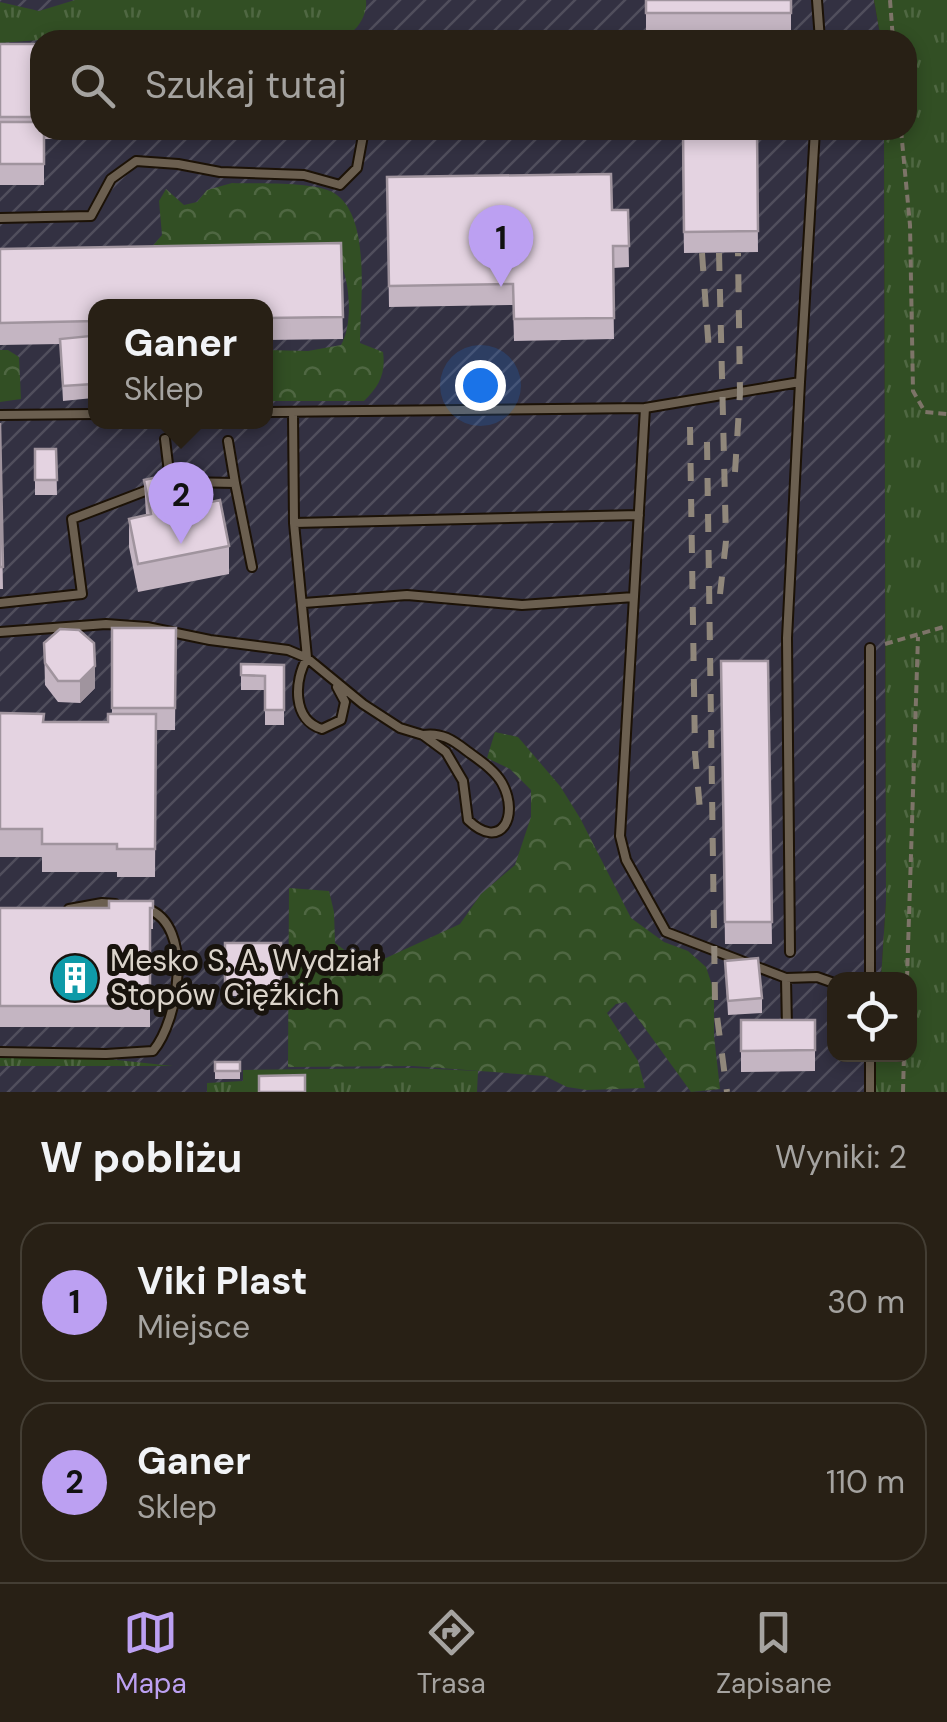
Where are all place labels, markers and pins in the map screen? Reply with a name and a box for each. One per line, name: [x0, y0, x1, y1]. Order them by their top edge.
pin: 1: [468, 204, 534, 287]
pin: 2: [148, 462, 214, 544]
place label: Mesko S. A. Wydział Stopów Ciężkich: [110, 941, 381, 1014]
building icon: Mesko S. A. Wydział Stopów Ciężkich: [49, 952, 101, 1004]

